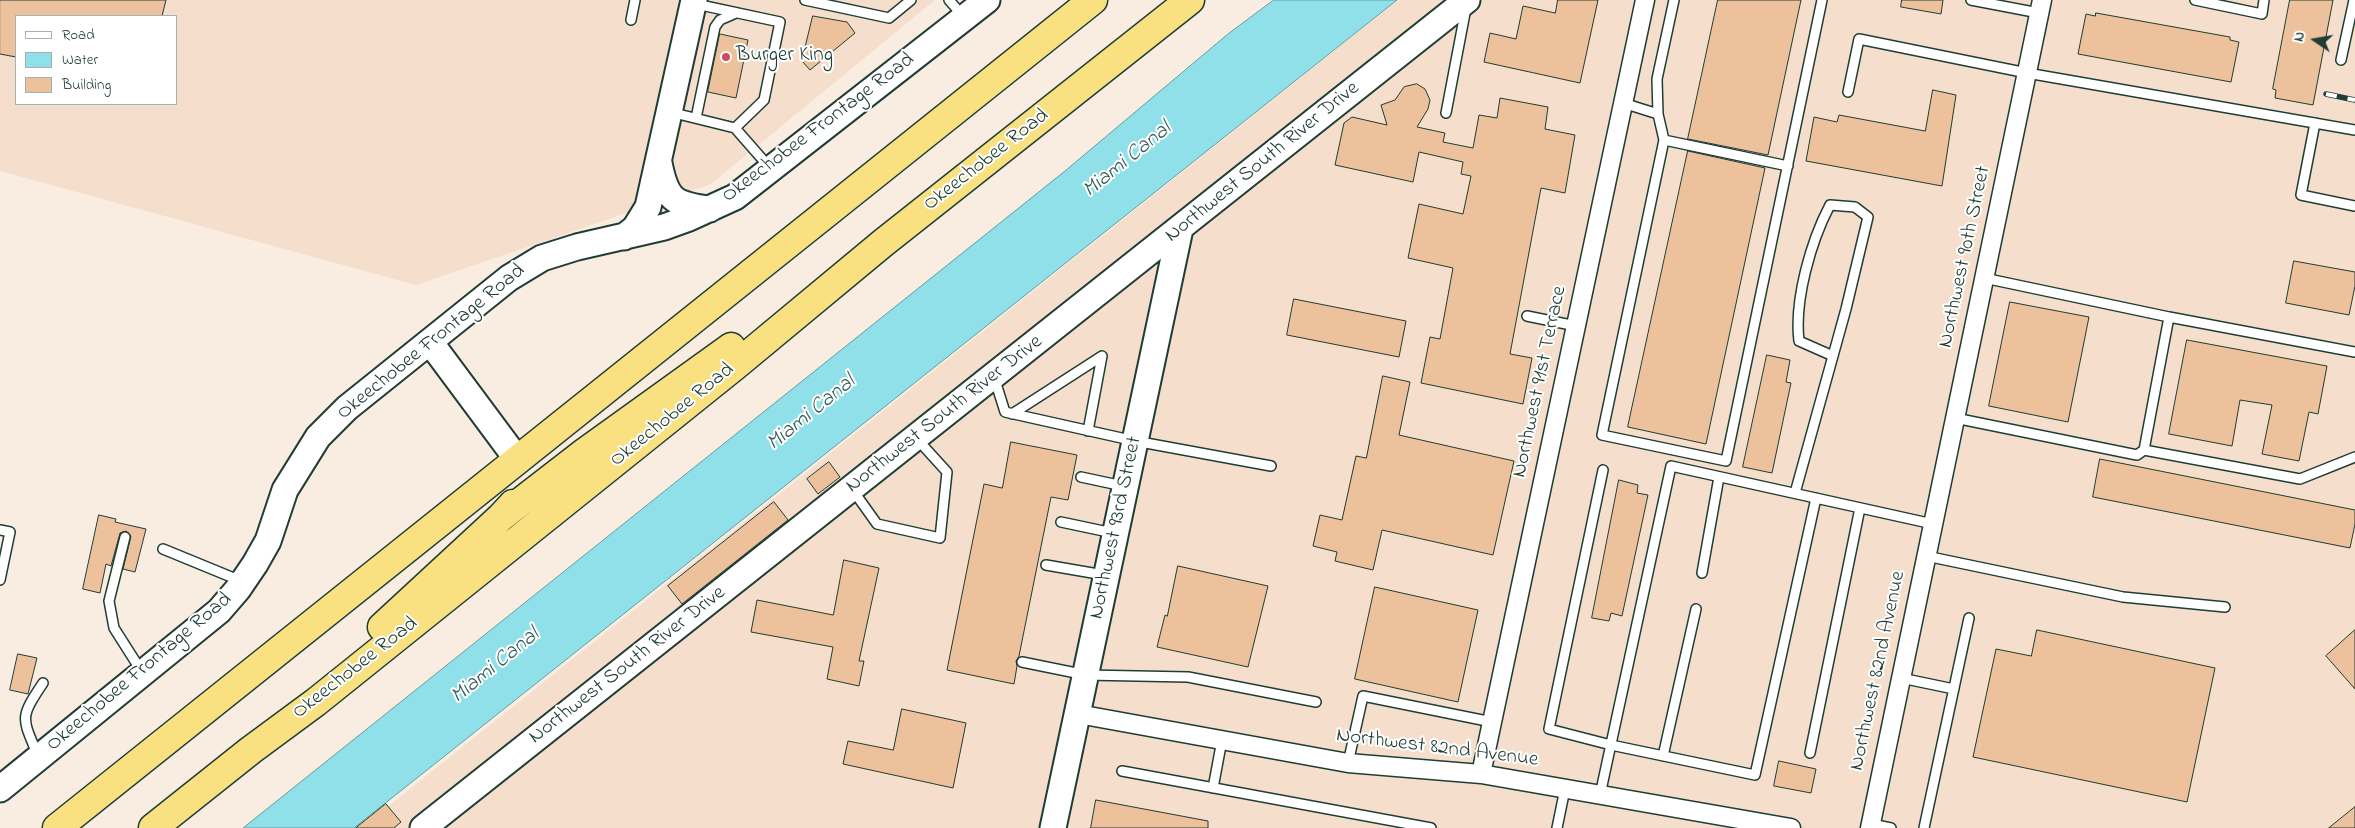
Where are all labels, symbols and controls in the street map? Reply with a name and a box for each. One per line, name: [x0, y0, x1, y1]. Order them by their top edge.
legend: [15, 15, 178, 105]
north arrow: [2290, 15, 2340, 65]
text: Road: [62, 24, 95, 46]
text: N: [2289, 30, 2311, 44]
place label: Burger King: [736, 44, 833, 70]
street label: Okeechobee Frontage Road: [718, 48, 920, 210]
text: Water: [62, 49, 98, 71]
marker: Burger King: [720, 51, 732, 63]
text: Building: [62, 74, 111, 96]
street label: Northwest South River Drive: [1161, 77, 1365, 249]
street label: Okeechobee Road: [919, 104, 1055, 218]
water label: Miami Canal: [1078, 117, 1178, 205]
street label: Northwest 90th Street: [1934, 164, 1998, 350]
street label: Okeechobee Frontage Road: [333, 259, 531, 427]
street label: Northwest 91st Terrace: [1508, 284, 1574, 480]
street label: Northwest South River Drive: [842, 330, 1048, 500]
street label: Okeechobee Road: [606, 358, 740, 474]
water label: Miami Canal: [762, 370, 862, 458]
street label: Northwest 93rd Street: [1085, 434, 1149, 622]
street label: Northwest 82nd Avenue: [1846, 569, 1912, 773]
street label: Northwest South River Drive: [525, 581, 731, 751]
street label: Okeechobee Frontage Road: [42, 588, 238, 758]
street label: Okeechobee Road: [288, 612, 424, 726]
water label: Miami Canal: [446, 623, 546, 711]
street label: Northwest 82nd Avenue: [1335, 724, 1539, 774]

